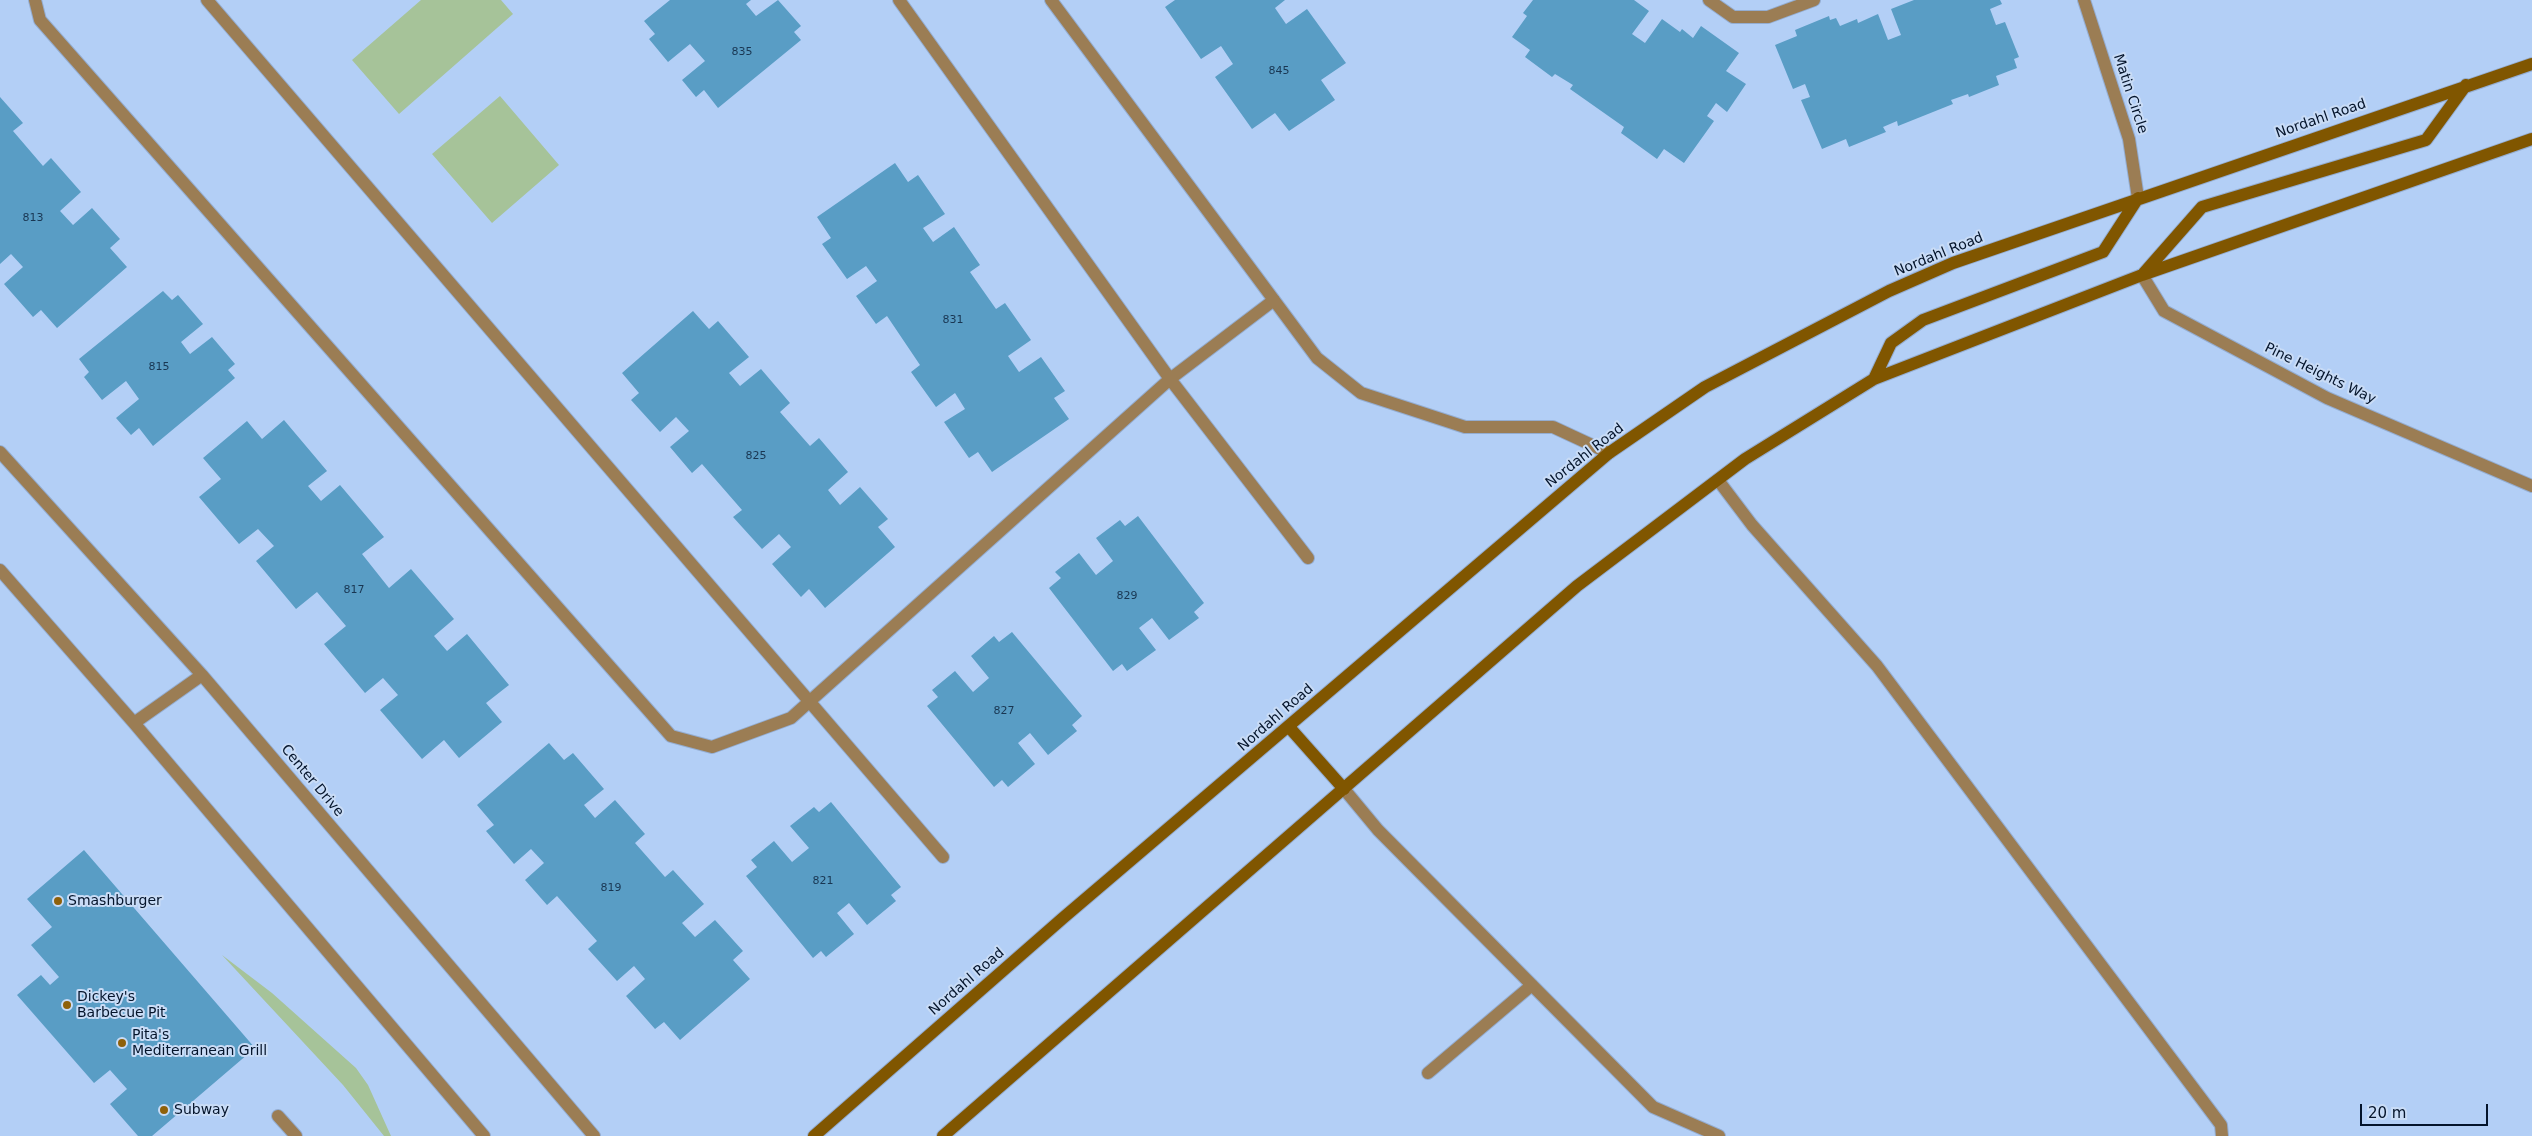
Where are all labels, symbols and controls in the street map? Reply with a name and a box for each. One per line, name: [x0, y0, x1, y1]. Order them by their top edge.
house number: 835: [732, 45, 752, 59]
street label: Matin Circle: [2109, 52, 2151, 136]
house number: 845: [1269, 64, 1289, 78]
street label: Nordahl Road: [2274, 96, 2368, 142]
house number: 813: [23, 211, 43, 225]
street label: Nordahl Road: [1892, 230, 1986, 280]
house number: 831: [943, 313, 963, 327]
street label: Pine Heights Way: [2262, 340, 2378, 408]
house number: 815: [149, 360, 169, 374]
street label: Nordahl Road: [1543, 420, 1627, 492]
house number: 825: [746, 449, 766, 463]
house number: 817: [344, 583, 364, 597]
house number: 829: [1117, 589, 1137, 603]
street label: Nordahl Road: [1235, 681, 1317, 755]
house number: 827: [994, 704, 1014, 718]
street label: Center Drive: [277, 742, 347, 820]
house number: 821: [813, 874, 833, 888]
house number: 819: [601, 881, 621, 895]
place label: Smashburger: [68, 893, 162, 909]
marker: Smashburger: [52, 895, 64, 907]
street label: Nordahl Road: [926, 945, 1008, 1019]
place label: Dickey's Barbecue Pit: [77, 989, 166, 1022]
marker: Dickey's Barbecue Pit: [61, 999, 73, 1011]
place label: Pita's Mediterranean Grill: [132, 1027, 267, 1060]
marker: Pita's Mediterranean Grill: [116, 1037, 128, 1049]
scale bar: [2362, 1094, 2490, 1126]
place label: Subway: [174, 1102, 229, 1118]
marker: Subway: [158, 1104, 170, 1116]
text: 20 m: [2368, 1104, 2406, 1122]

